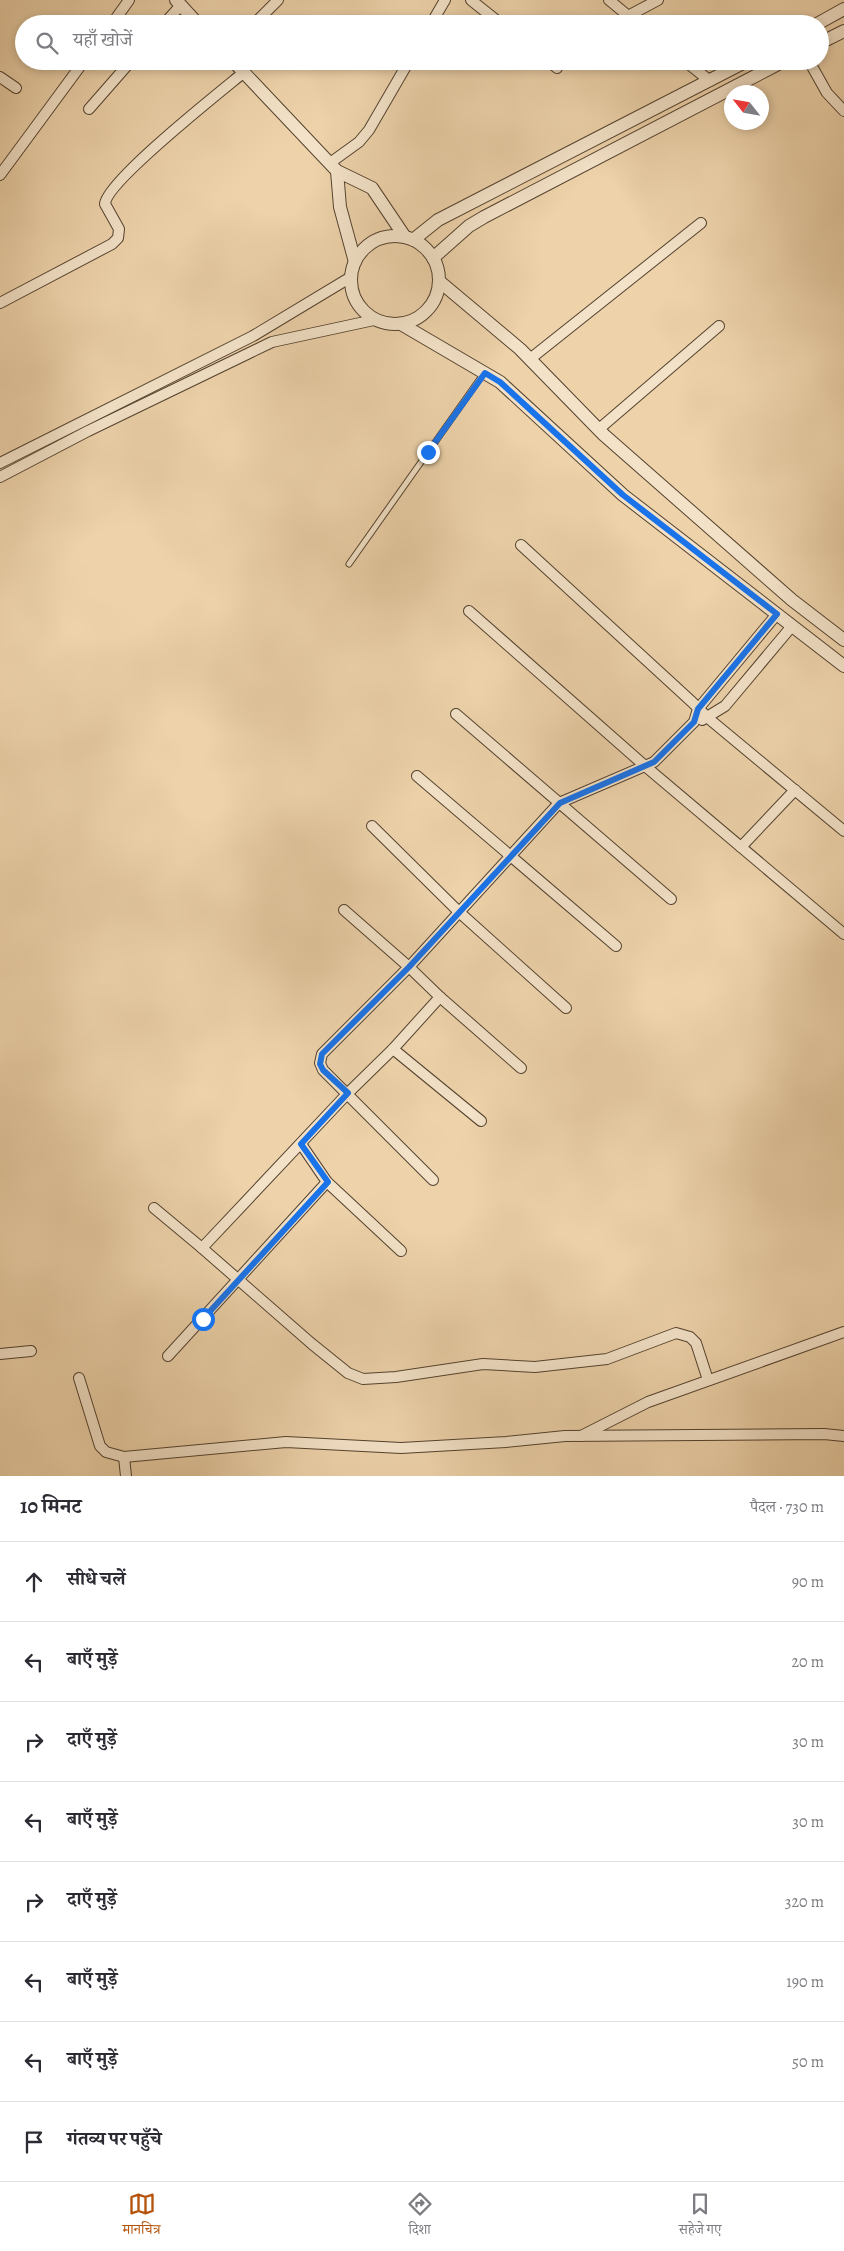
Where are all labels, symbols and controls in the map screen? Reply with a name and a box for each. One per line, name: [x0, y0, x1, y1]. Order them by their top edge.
search box: [15, 15, 829, 70]
text: यहाँ खोजें: [73, 27, 132, 53]
icon: search: [33, 29, 61, 57]
north arrow: [724, 85, 769, 130]
route end: [417, 441, 440, 464]
route start: [192, 1308, 215, 1331]
text: 10 मिनट: [20, 1492, 82, 1520]
text: पैदल · 730 m: [750, 1496, 824, 1518]
text: सीधे चलें: [67, 1566, 125, 1592]
icon: ahead: [20, 1568, 48, 1596]
text: 90 m: [792, 1571, 824, 1593]
text: बाएँ मुड़ें: [67, 1646, 117, 1672]
icon: left: [20, 1648, 48, 1676]
text: 20 m: [791, 1651, 824, 1673]
text: दाएँ मुड़ें: [67, 1726, 117, 1752]
icon: right: [20, 1728, 48, 1756]
text: 30 m: [792, 1731, 824, 1753]
text: बाएँ मुड़ें: [67, 1806, 117, 1832]
icon: left: [20, 1808, 48, 1836]
text: 30 m: [792, 1811, 824, 1833]
text: दाएँ मुड़ें: [67, 1886, 117, 1912]
icon: right: [20, 1888, 48, 1916]
text: 320 m: [785, 1891, 824, 1913]
text: बाएँ मुड़ें: [67, 1966, 117, 1992]
icon: left: [20, 1968, 48, 1996]
text: 190 m: [786, 1971, 824, 1993]
text: बाएँ मुड़ें: [67, 2046, 117, 2072]
icon: left: [20, 2048, 48, 2076]
text: 50 m: [792, 2051, 824, 2073]
text: गंतव्य पर पहुँचे: [67, 2126, 162, 2152]
icon: arrive: [20, 2128, 48, 2156]
tab: मानचित्र: [123, 2190, 161, 2243]
tab: दिशा: [406, 2190, 434, 2243]
tab: सहेजे गए: [679, 2190, 721, 2243]

